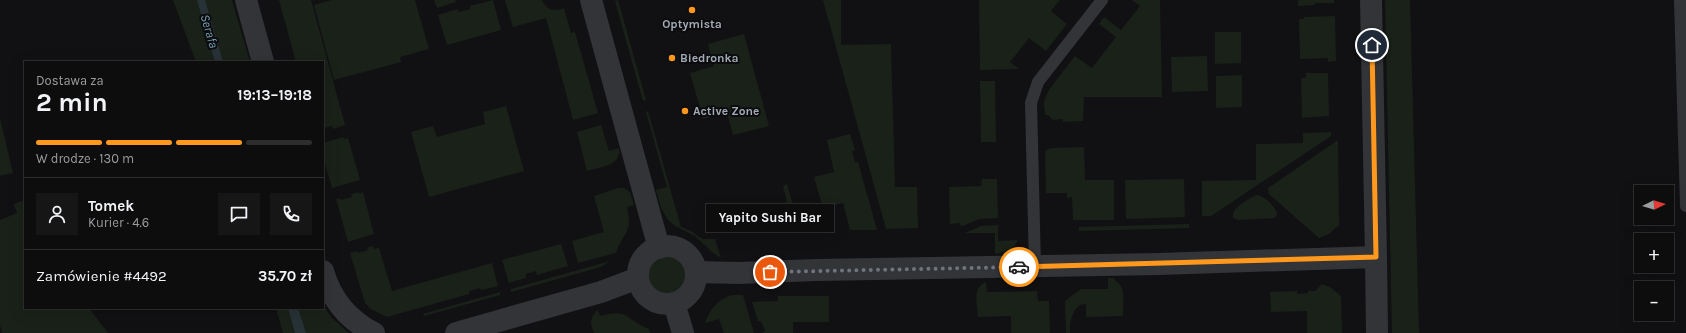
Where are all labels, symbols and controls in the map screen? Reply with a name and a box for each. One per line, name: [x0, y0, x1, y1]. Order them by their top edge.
marker: Optymista: [687, 5, 697, 15]
water label: Serafa: [198, 12, 222, 50]
place label: Optymista: [662, 17, 722, 31]
pin: [1355, 28, 1389, 62]
icon: home: [1361, 34, 1383, 56]
place label: Biedronka: [680, 51, 739, 65]
marker: Biedronka: [667, 53, 677, 63]
text: Dostawa za: [36, 73, 104, 88]
text: 19:13–19:18: [237, 86, 312, 104]
text: 2 min: [36, 87, 108, 118]
place label: Active Zone: [693, 104, 759, 118]
marker: Active Zone: [680, 106, 690, 116]
text: W drodze · 130 m: [36, 151, 134, 166]
north arrow: [1634, 185, 1674, 225]
map controls: [1634, 185, 1674, 321]
button: person: [36, 193, 78, 235]
button: chat: [218, 193, 260, 235]
button: phone: [270, 193, 312, 235]
text: Tomek: [88, 197, 134, 215]
callout: Yapito Sushi Bar: [706, 204, 834, 232]
text: Yapito Sushi Bar: [719, 210, 821, 225]
text: Kurier · 4.6: [88, 215, 149, 230]
button: +: [1634, 233, 1674, 273]
courier: [999, 247, 1039, 287]
pin: [753, 255, 787, 289]
icon: car: [1008, 256, 1030, 278]
icon: bag: [759, 261, 781, 283]
text: Zamówienie #4492: [36, 267, 167, 285]
text: 35.70 zł: [258, 267, 312, 285]
button: −: [1634, 281, 1674, 321]

